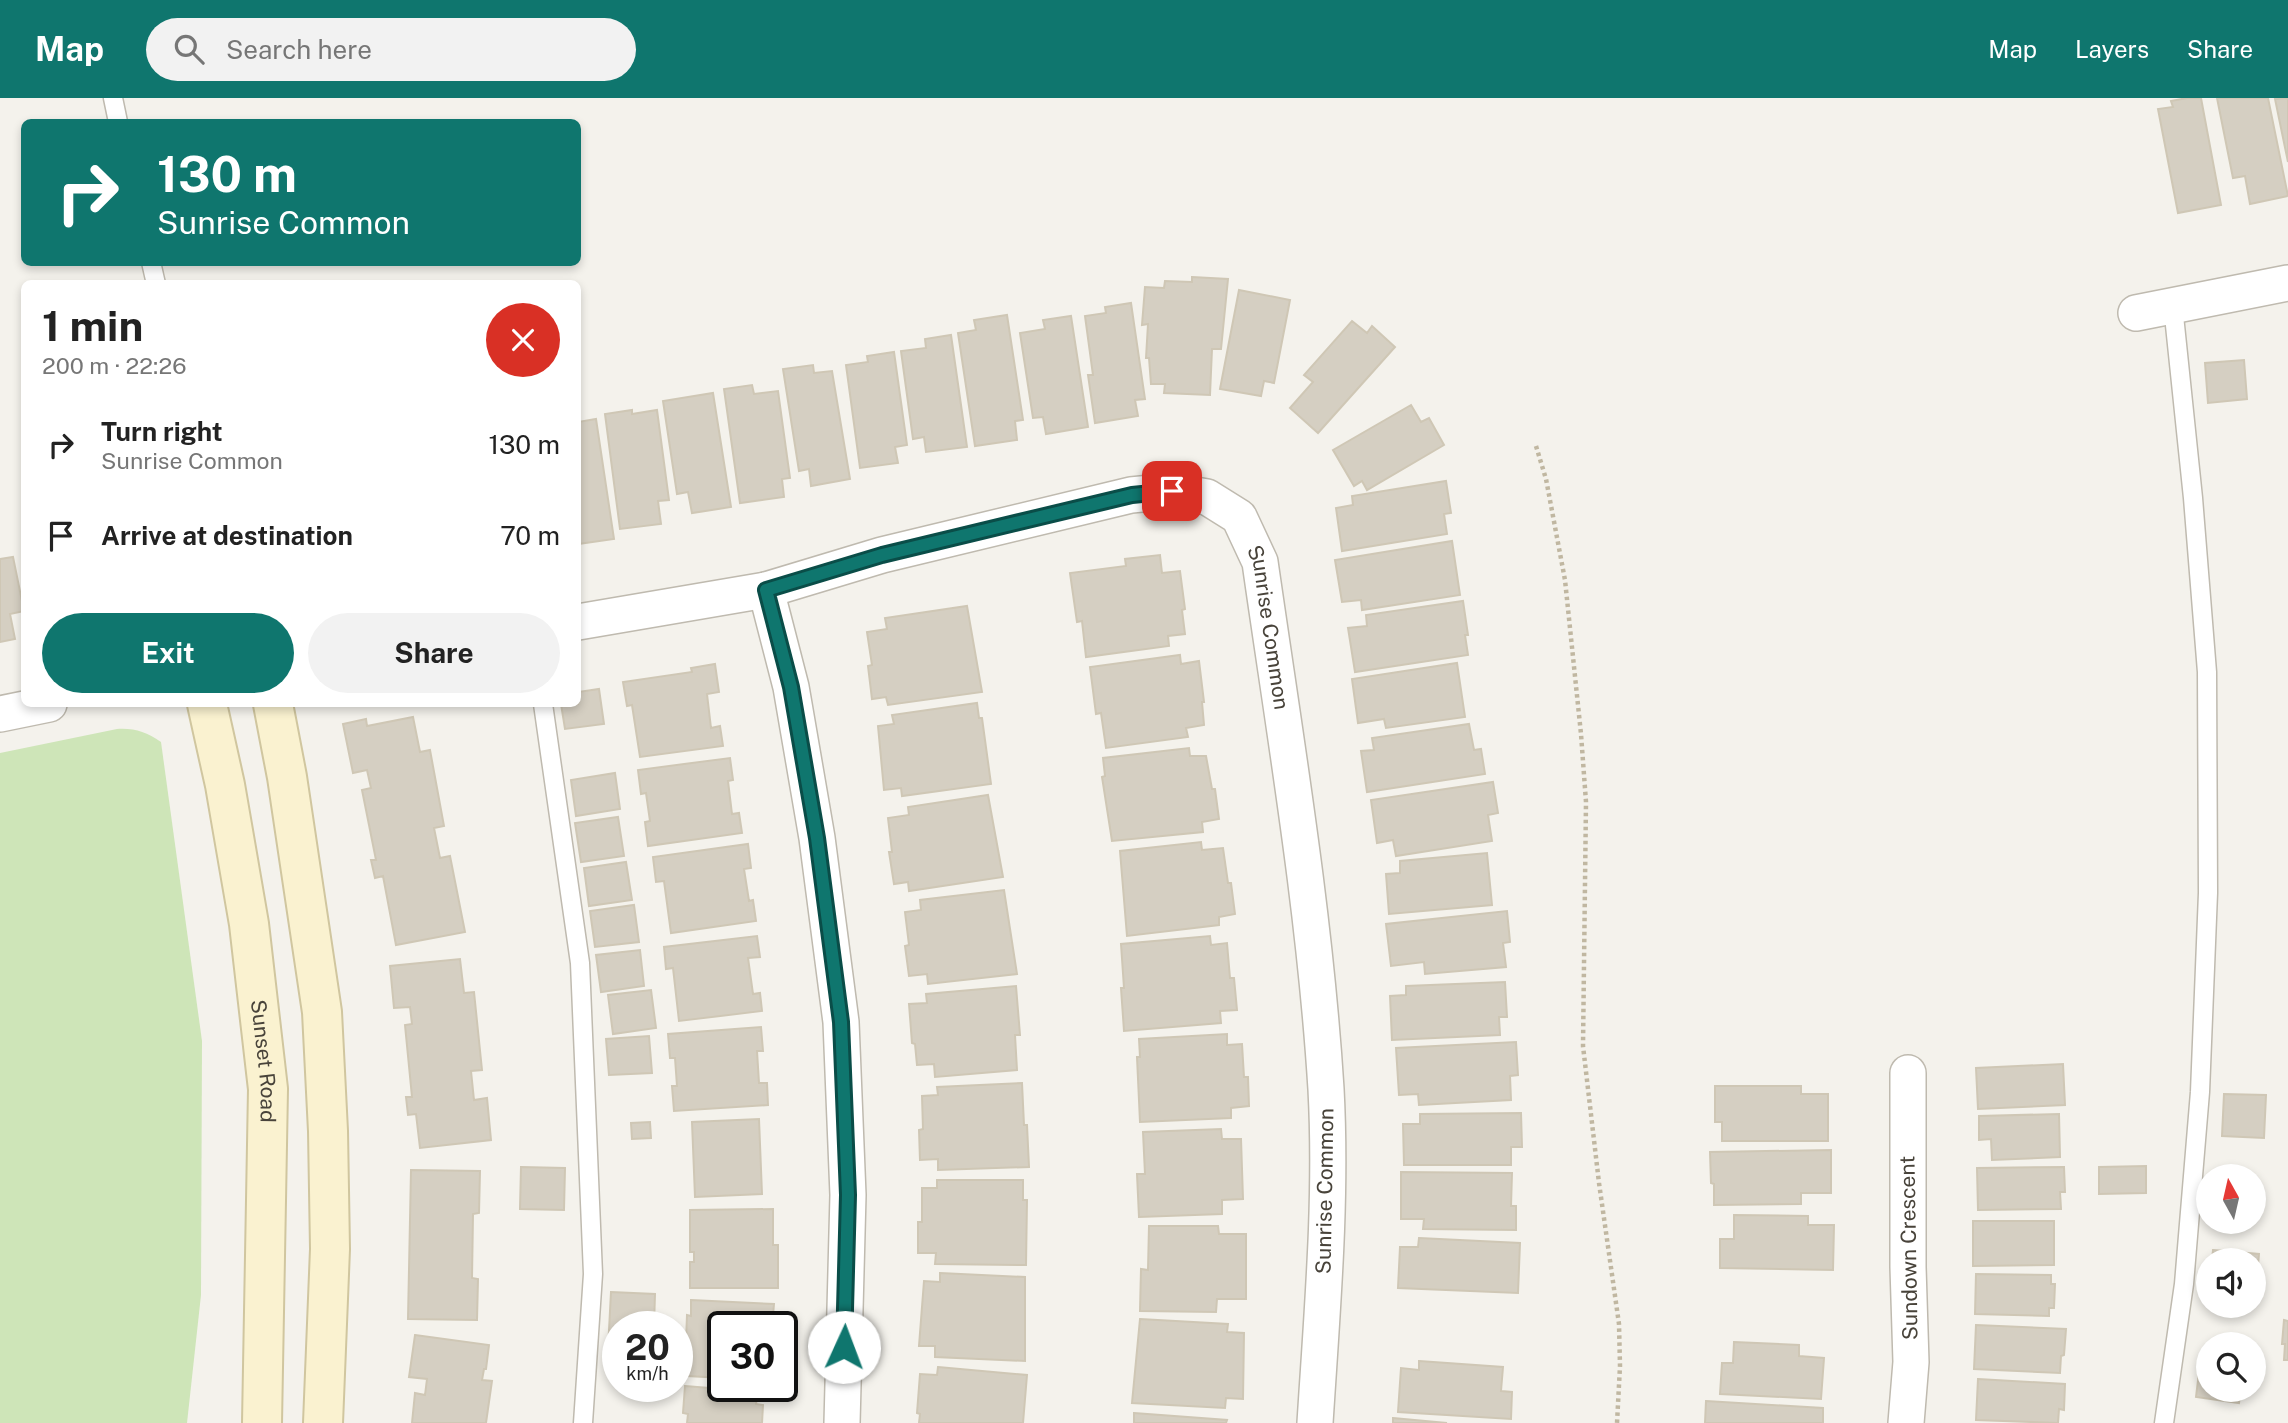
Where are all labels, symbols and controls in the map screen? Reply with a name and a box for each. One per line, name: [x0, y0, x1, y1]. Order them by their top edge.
search box: [146, 18, 636, 81]
text: Map: [35, 30, 104, 68]
icon: search: [170, 30, 208, 68]
text: Search here: [226, 34, 372, 65]
text: Map: [1988, 35, 2037, 63]
text: Layers: [2075, 35, 2149, 63]
text: Share: [2187, 35, 2253, 63]
text: 130 m: [157, 145, 297, 203]
icon: right: [42, 147, 133, 238]
text: Sunrise Common: [157, 204, 410, 241]
text: 1 min: [42, 301, 143, 350]
button: close: [486, 303, 560, 377]
text: 200 m · 22:26: [42, 352, 187, 379]
text: Turn right: [101, 416, 223, 447]
icon: right: [42, 426, 80, 464]
text: 130 m: [488, 429, 560, 460]
text: Sunrise Common: [101, 447, 283, 474]
pin: [1142, 461, 1202, 521]
icon: arrive: [1153, 472, 1191, 510]
icon: arrive: [42, 517, 80, 555]
text: Arrive at destination: [101, 520, 353, 551]
text: 70 m: [500, 520, 560, 551]
street label: Sunrise Common: [1242, 541, 1295, 711]
button: Exit: [42, 613, 294, 693]
button: Share: [308, 613, 560, 693]
street label: Sunset Road: [246, 998, 281, 1123]
street label: Sunrise Common: [1311, 1108, 1338, 1274]
street label: Sundown Crescent: [1894, 1156, 1923, 1340]
north arrow: [2196, 1164, 2266, 1234]
map controls: [2196, 1164, 2266, 1402]
button: sound: [2196, 1248, 2266, 1318]
position arrow: [807, 1310, 881, 1384]
speed limit sign: 30: [707, 1311, 798, 1402]
text: 20: [625, 1327, 670, 1368]
button: search: [2196, 1332, 2266, 1402]
text: km/h: [626, 1363, 669, 1384]

